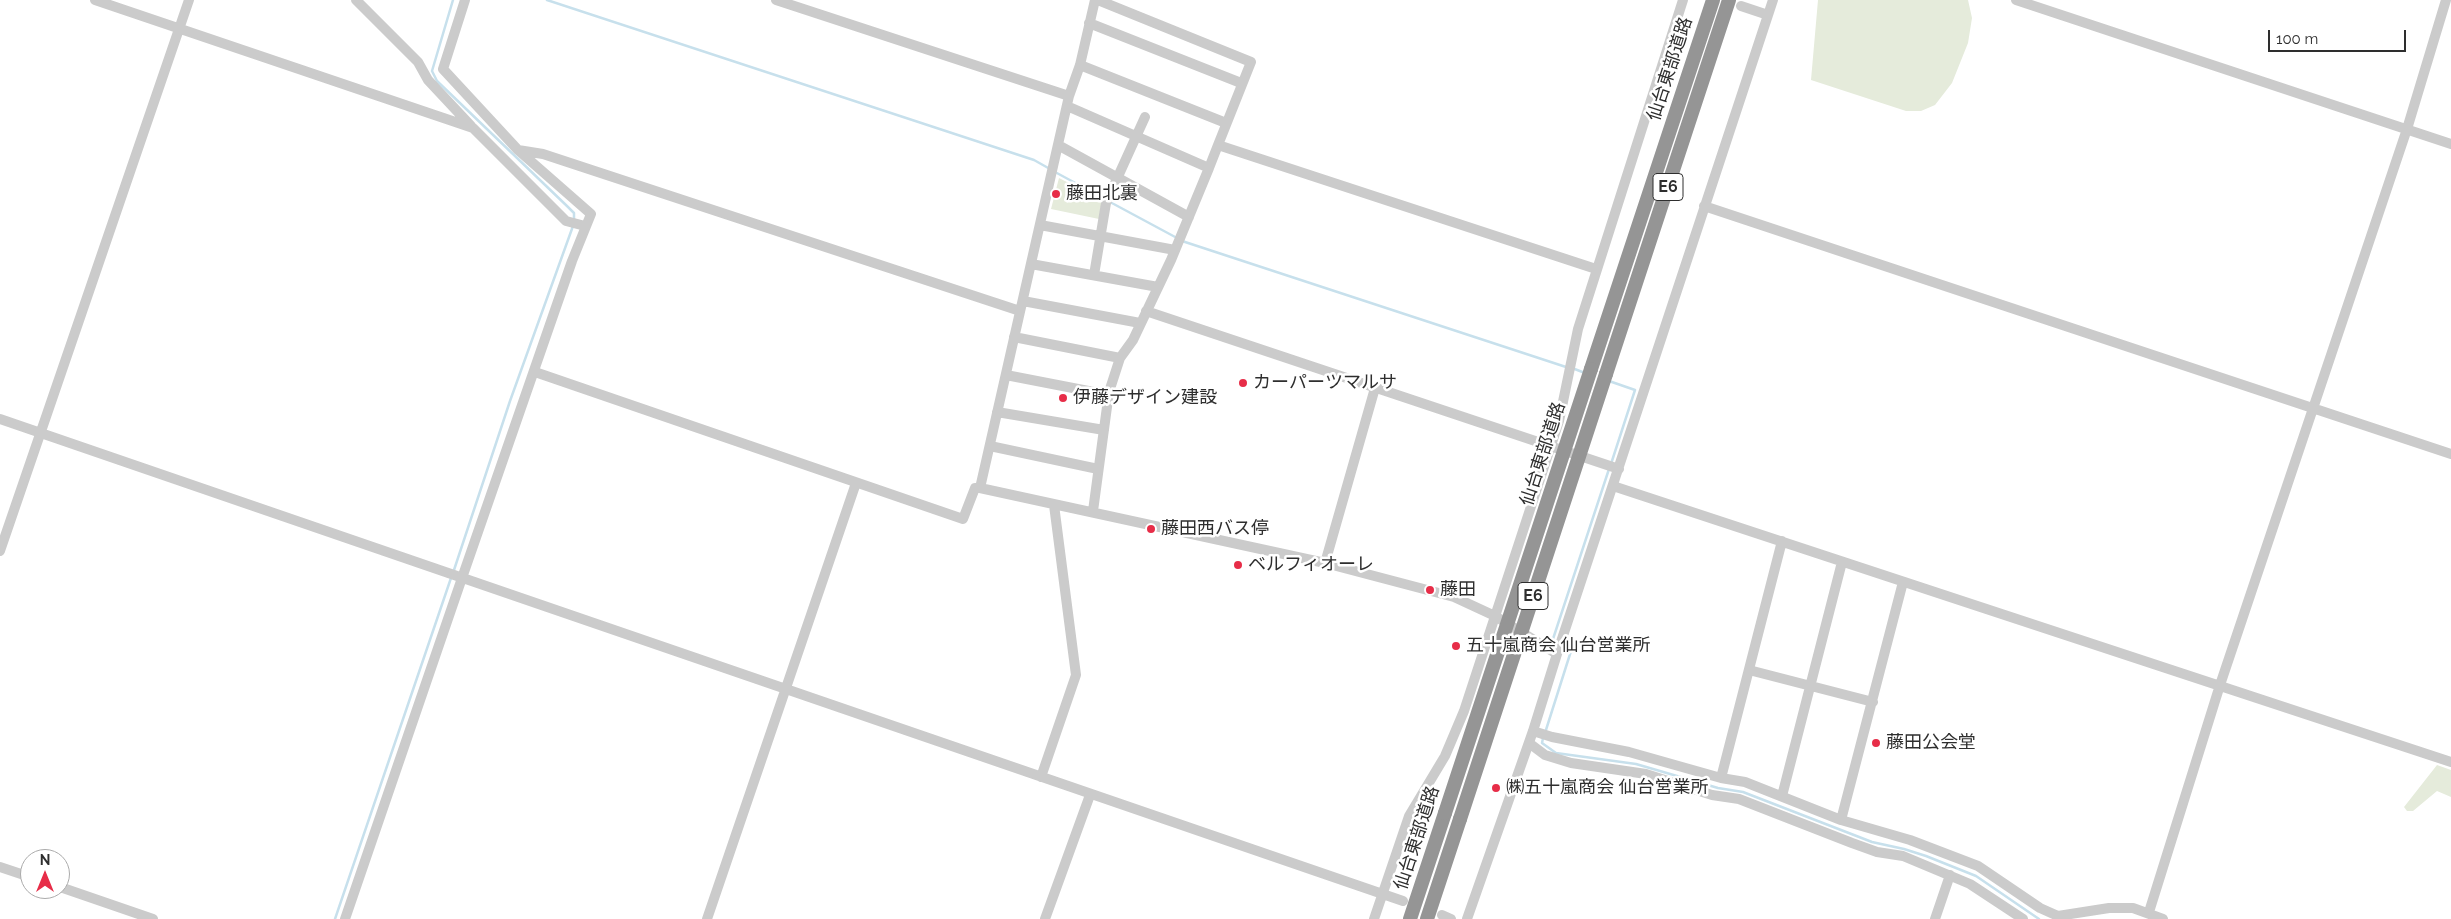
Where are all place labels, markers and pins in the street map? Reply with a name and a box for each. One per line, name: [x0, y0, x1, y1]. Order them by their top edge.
place label: 藤田北裏: [1066, 183, 1138, 205]
marker: 藤田北裏: [1050, 188, 1062, 200]
place label: カーパーツマルサ: [1253, 372, 1397, 394]
marker: カーパーツマルサ: [1237, 377, 1249, 389]
place label: 伊藤デザイン建設: [1073, 387, 1217, 409]
marker: 伊藤デザイン建設: [1057, 392, 1069, 404]
place label: 藤田西バス停: [1161, 518, 1269, 540]
marker: 藤田西バス停: [1145, 523, 1157, 535]
place label: ベルフィオーレ: [1248, 554, 1374, 576]
marker: ベルフィオーレ: [1232, 559, 1244, 571]
place label: 藤田: [1440, 579, 1476, 601]
marker: 藤田: [1424, 584, 1436, 596]
place label: 五十嵐商会 仙台営業所: [1466, 635, 1651, 657]
marker: 五十嵐商会 仙台営業所: [1450, 640, 1462, 652]
place label: 藤田公会堂: [1886, 732, 1976, 754]
marker: 藤田公会堂: [1870, 737, 1882, 749]
place label: ㈱五十嵐商会 仙台営業所: [1506, 777, 1709, 799]
marker: ㈱五十嵐商会 仙台営業所: [1490, 782, 1502, 794]

